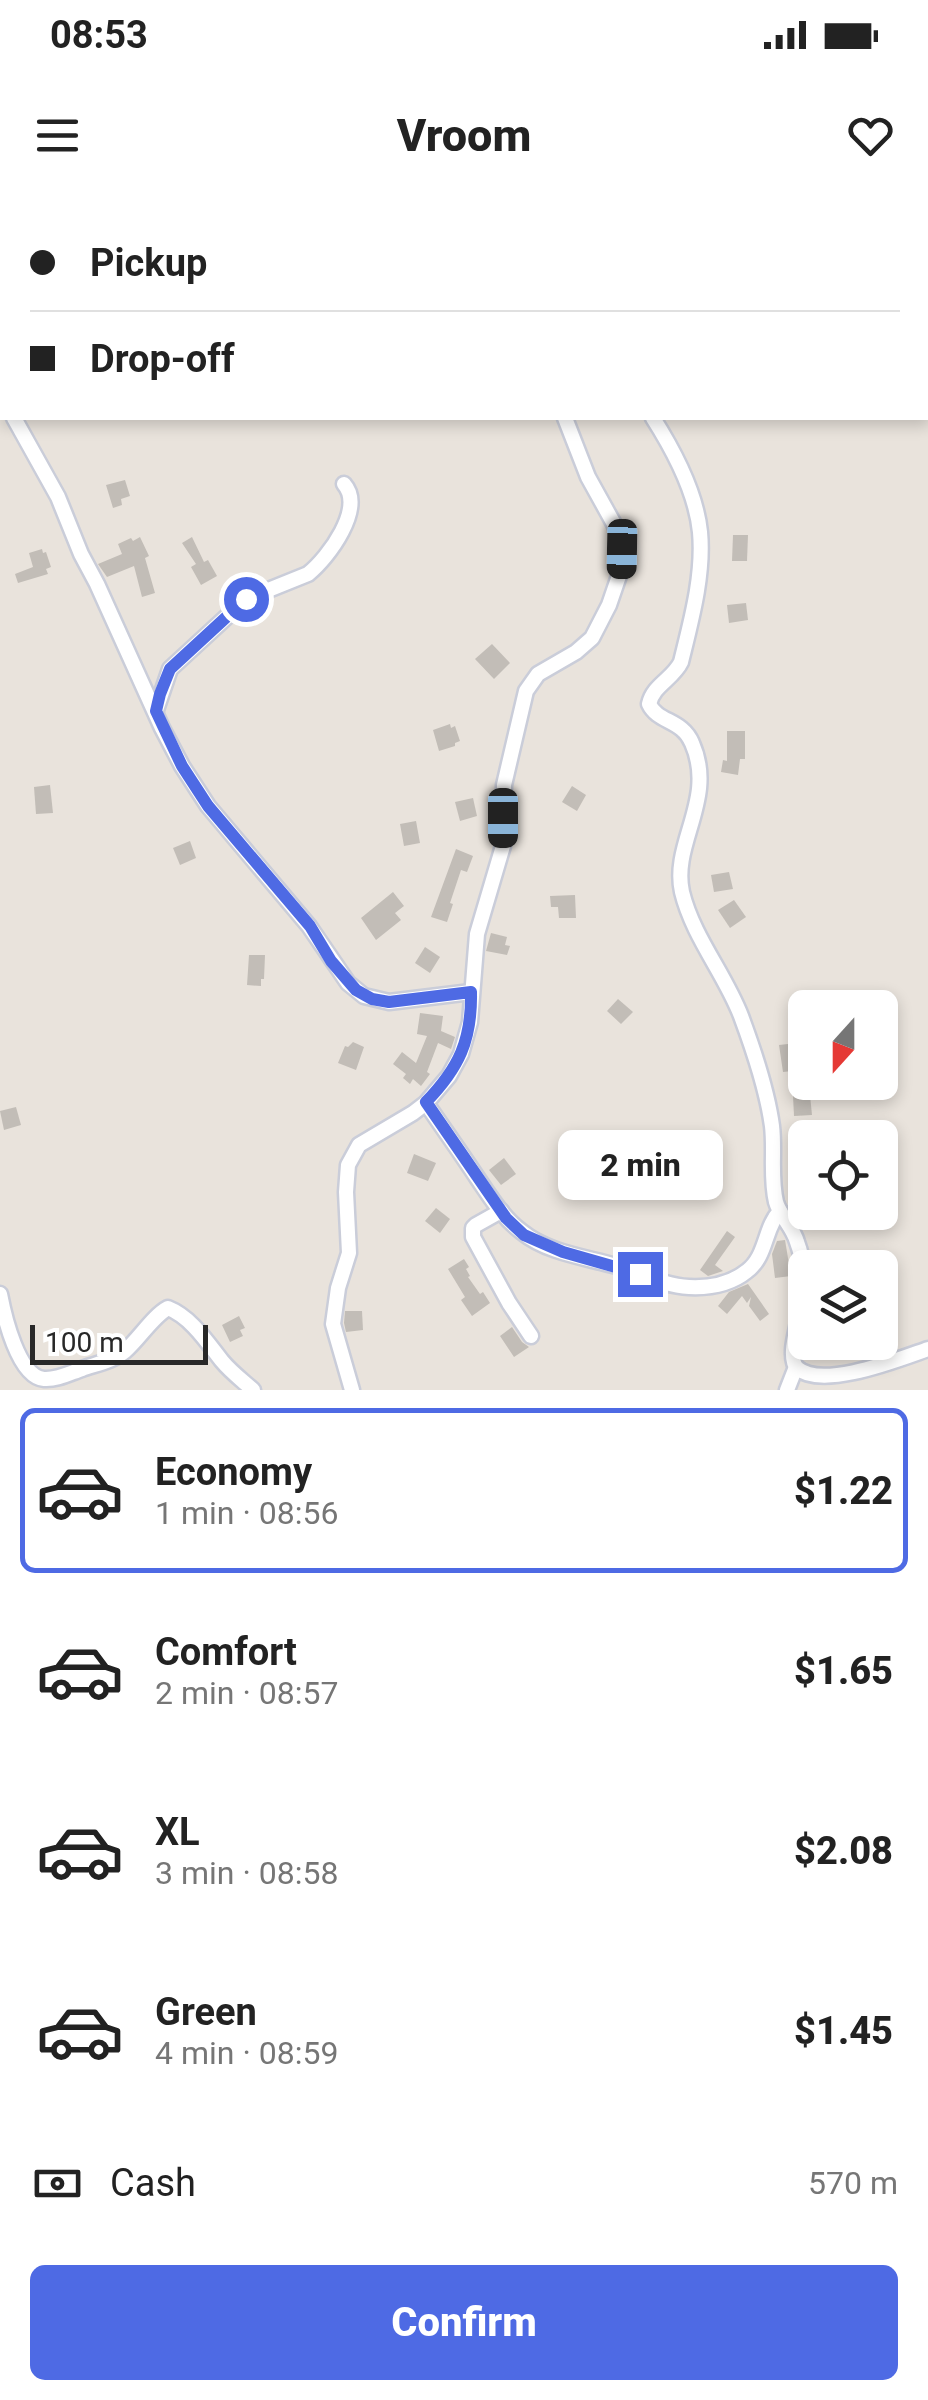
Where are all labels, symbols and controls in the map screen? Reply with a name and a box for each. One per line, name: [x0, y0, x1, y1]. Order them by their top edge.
text: 08:53: [50, 13, 148, 57]
icon: menu: [30, 108, 85, 163]
icon: heart: [843, 108, 898, 163]
text: Vroom: [397, 109, 531, 162]
text: Pickup: [90, 241, 207, 285]
text: Drop-off: [90, 337, 235, 381]
car: [606, 519, 638, 579]
route start: [224, 577, 269, 622]
car: [488, 788, 518, 848]
north arrow: [788, 990, 898, 1100]
map controls: [788, 990, 898, 1360]
button: locate: [788, 1120, 898, 1230]
callout: 2 min: [558, 1129, 722, 1199]
text: 2 min: [600, 1146, 681, 1184]
button: layers: [788, 1250, 898, 1360]
route end: [618, 1252, 663, 1297]
scale bar: [30, 1320, 208, 1364]
text: 100 m: [45, 1326, 124, 1359]
icon: car: [35, 1446, 125, 1536]
text: Economy: [155, 1450, 312, 1494]
text: $1.22: [794, 1469, 893, 1513]
text: 1 min · 08:56: [155, 1494, 338, 1532]
icon: car: [35, 1626, 125, 1716]
text: Comfort: [155, 1630, 297, 1674]
text: $1.65: [794, 1649, 893, 1693]
text: 2 min · 08:57: [155, 1674, 338, 1712]
icon: car: [35, 1806, 125, 1896]
text: XL: [155, 1810, 200, 1854]
text: $2.08: [794, 1829, 893, 1873]
text: 3 min · 08:58: [155, 1854, 338, 1892]
icon: car: [35, 1986, 125, 2076]
text: Green: [155, 1990, 257, 2034]
text: $1.45: [794, 2009, 893, 2053]
text: 4 min · 08:59: [155, 2034, 338, 2072]
icon: cash: [30, 2156, 85, 2211]
text: Cash: [110, 2161, 196, 2205]
text: 570 m: [808, 2164, 898, 2202]
button: Confirm: [30, 2265, 898, 2380]

